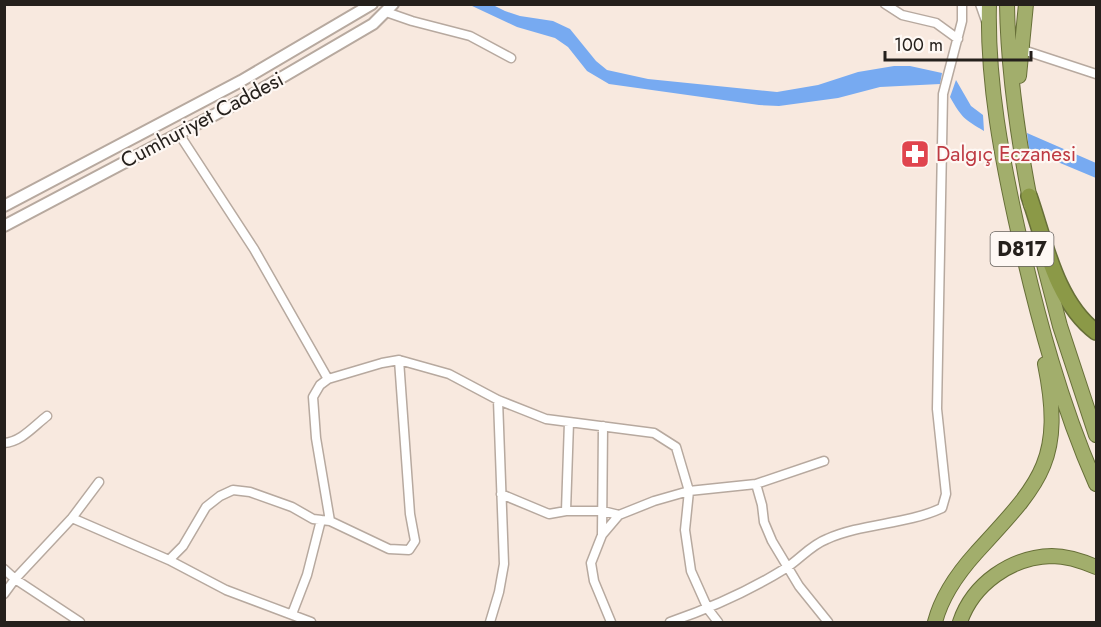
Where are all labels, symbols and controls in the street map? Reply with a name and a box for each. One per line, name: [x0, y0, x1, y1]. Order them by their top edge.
scale bar: [885, 24, 1030, 62]
text: 100 m: [894, 32, 943, 58]
street label: Cumhuriyet Caddesi: [115, 64, 289, 176]
pharmacy icon: Dalgıç Eczanesi: [899, 138, 931, 170]
place label: Dalgıç Eczanesi: [936, 139, 1076, 169]
road number: D817: [990, 232, 1054, 266]

